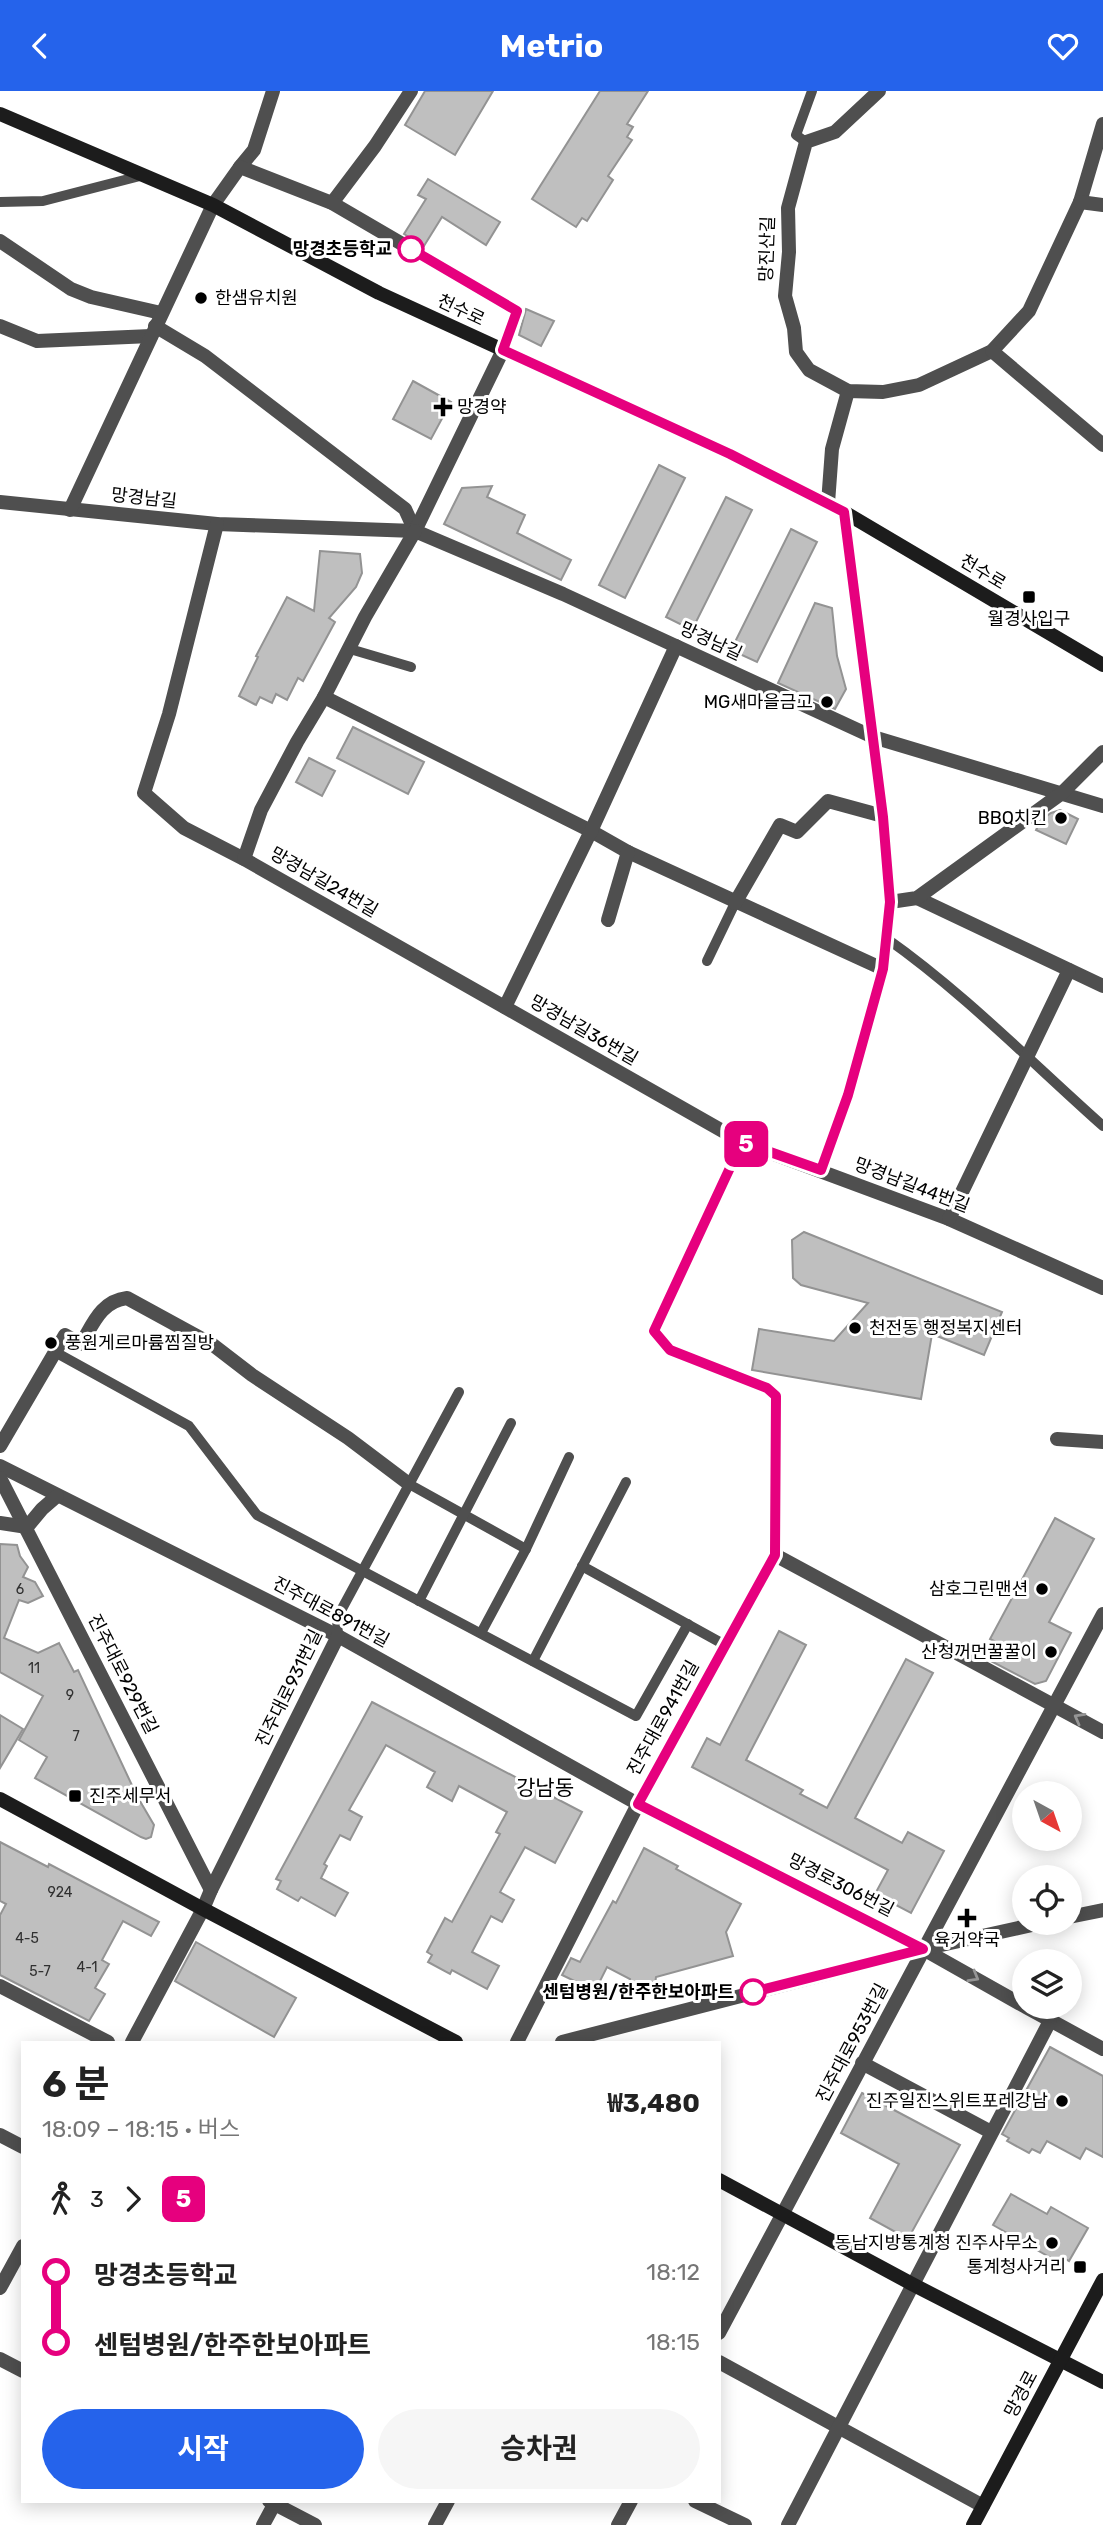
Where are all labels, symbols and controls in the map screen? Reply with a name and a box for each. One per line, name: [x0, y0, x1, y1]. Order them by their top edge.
icon: back: [21, 27, 59, 65]
text: Metrio: [500, 27, 603, 65]
icon: heart: [1044, 27, 1082, 65]
street label: 망진산길: [755, 216, 779, 282]
marker: 망경초등학교: [398, 236, 424, 262]
place label: 망경초등학교: [293, 238, 392, 260]
place label: 한샘유치원: [215, 287, 298, 309]
marker: 한샘유치원: [193, 290, 209, 306]
street label: 천수로: [434, 290, 488, 330]
place label: 망경약: [457, 396, 507, 418]
marker: 망경약: [435, 399, 451, 415]
street label: 망경남길: [110, 484, 178, 512]
street label: 천수로: [956, 550, 1010, 594]
marker: 월경사입구: [1021, 589, 1037, 605]
place label: 월경사입구: [988, 608, 1070, 630]
street label: 망경남길: [676, 617, 746, 665]
place label: MG새마을금고: [704, 691, 813, 713]
marker: MG새마을금고: [819, 694, 835, 710]
place label: BBQ치킨: [978, 807, 1047, 829]
marker: BBQ치킨: [1053, 810, 1069, 826]
street label: 망경남길24번길: [266, 842, 382, 922]
street label: 망경남길36번길: [526, 990, 642, 1070]
line badge: 5: [723, 1121, 769, 1167]
text: 5: [738, 1130, 754, 1158]
street label: 망경남길44번길: [851, 1153, 973, 1217]
place label: 천전동 행정복지센터: [869, 1317, 1022, 1339]
marker: 천전동 행정복지센터: [847, 1320, 863, 1336]
place label: 풍원게르마륨찜질방: [65, 1332, 214, 1354]
marker: 풍원게르마륨찜질방: [43, 1335, 59, 1351]
street label: 진주대로891번길: [269, 1572, 393, 1652]
place label: 삼호그린맨션: [929, 1578, 1028, 1600]
house number: 6: [16, 1581, 24, 1598]
marker: 삼호그린맨션: [1034, 1581, 1050, 1597]
street label: 진주대로929번길: [83, 1611, 163, 1737]
street label: 진주대로931번길: [251, 1626, 327, 1750]
place label: 산청꺼먼꿀꿀이: [921, 1641, 1037, 1663]
marker: 산청꺼먼꿀꿀이: [1043, 1644, 1059, 1660]
street label: 진주대로941번길: [622, 1657, 704, 1779]
house number: 11: [28, 1660, 40, 1677]
house number: 9: [66, 1687, 74, 1704]
one-way arrow: [1074, 1713, 1087, 1727]
house number: 7: [72, 1728, 80, 1745]
district label: 강남동: [516, 1775, 574, 1800]
north arrow: [1012, 1781, 1082, 1851]
map controls: [1012, 1781, 1082, 2019]
place label: 진주세무서: [89, 1785, 172, 1807]
marker: 진주세무서: [67, 1788, 83, 1804]
street label: 망경로306번길: [784, 1849, 898, 1921]
button: locate: [1012, 1865, 1082, 1935]
house number: 924: [47, 1884, 73, 1901]
marker: 육거약국: [959, 1910, 975, 1926]
place label: 육거약국: [934, 1929, 1000, 1951]
house number: 4-5: [15, 1930, 39, 1947]
button: layers: [1012, 1949, 1082, 2019]
house number: 4-1: [77, 1959, 97, 1976]
house number: 5-7: [29, 1963, 51, 1980]
one-way arrow: [966, 1969, 979, 1982]
marker: 센텀병원/한주한보아파트: [740, 1979, 766, 2005]
street label: 진주대로953번길: [811, 1980, 893, 2106]
place label: 센텀병원/한주한보아파트: [542, 1981, 734, 2003]
text: 6 분: [42, 2061, 110, 2107]
text: ₩3,480: [607, 2088, 700, 2119]
place label: 진주일진스위트포레강남: [866, 2090, 1048, 2112]
marker: 진주일진스위트포레강남: [1054, 2093, 1070, 2109]
text: 18:09 – 18:15 · 버스: [42, 2115, 240, 2143]
icon: walk: [42, 2180, 80, 2218]
icon: forward: [114, 2180, 152, 2218]
text: 3: [90, 2185, 104, 2213]
text: 5: [176, 2185, 191, 2213]
place label: 동남지방통계청 진주사무소: [835, 2232, 1038, 2254]
marker: 동남지방통계청 진주사무소: [1044, 2235, 1060, 2251]
place label: 통계청사거리: [967, 2256, 1066, 2278]
text: 18:12: [646, 2258, 700, 2286]
marker: 통계청사거리: [1072, 2259, 1088, 2275]
text: 망경초등학교: [94, 2260, 238, 2291]
text: 18:15: [646, 2328, 700, 2356]
text: 센텀병원/한주한보아파트: [94, 2330, 371, 2361]
street label: 망경로: [1000, 2367, 1042, 2421]
button: 시작: [42, 2409, 364, 2489]
button: 승차권: [378, 2409, 700, 2489]

